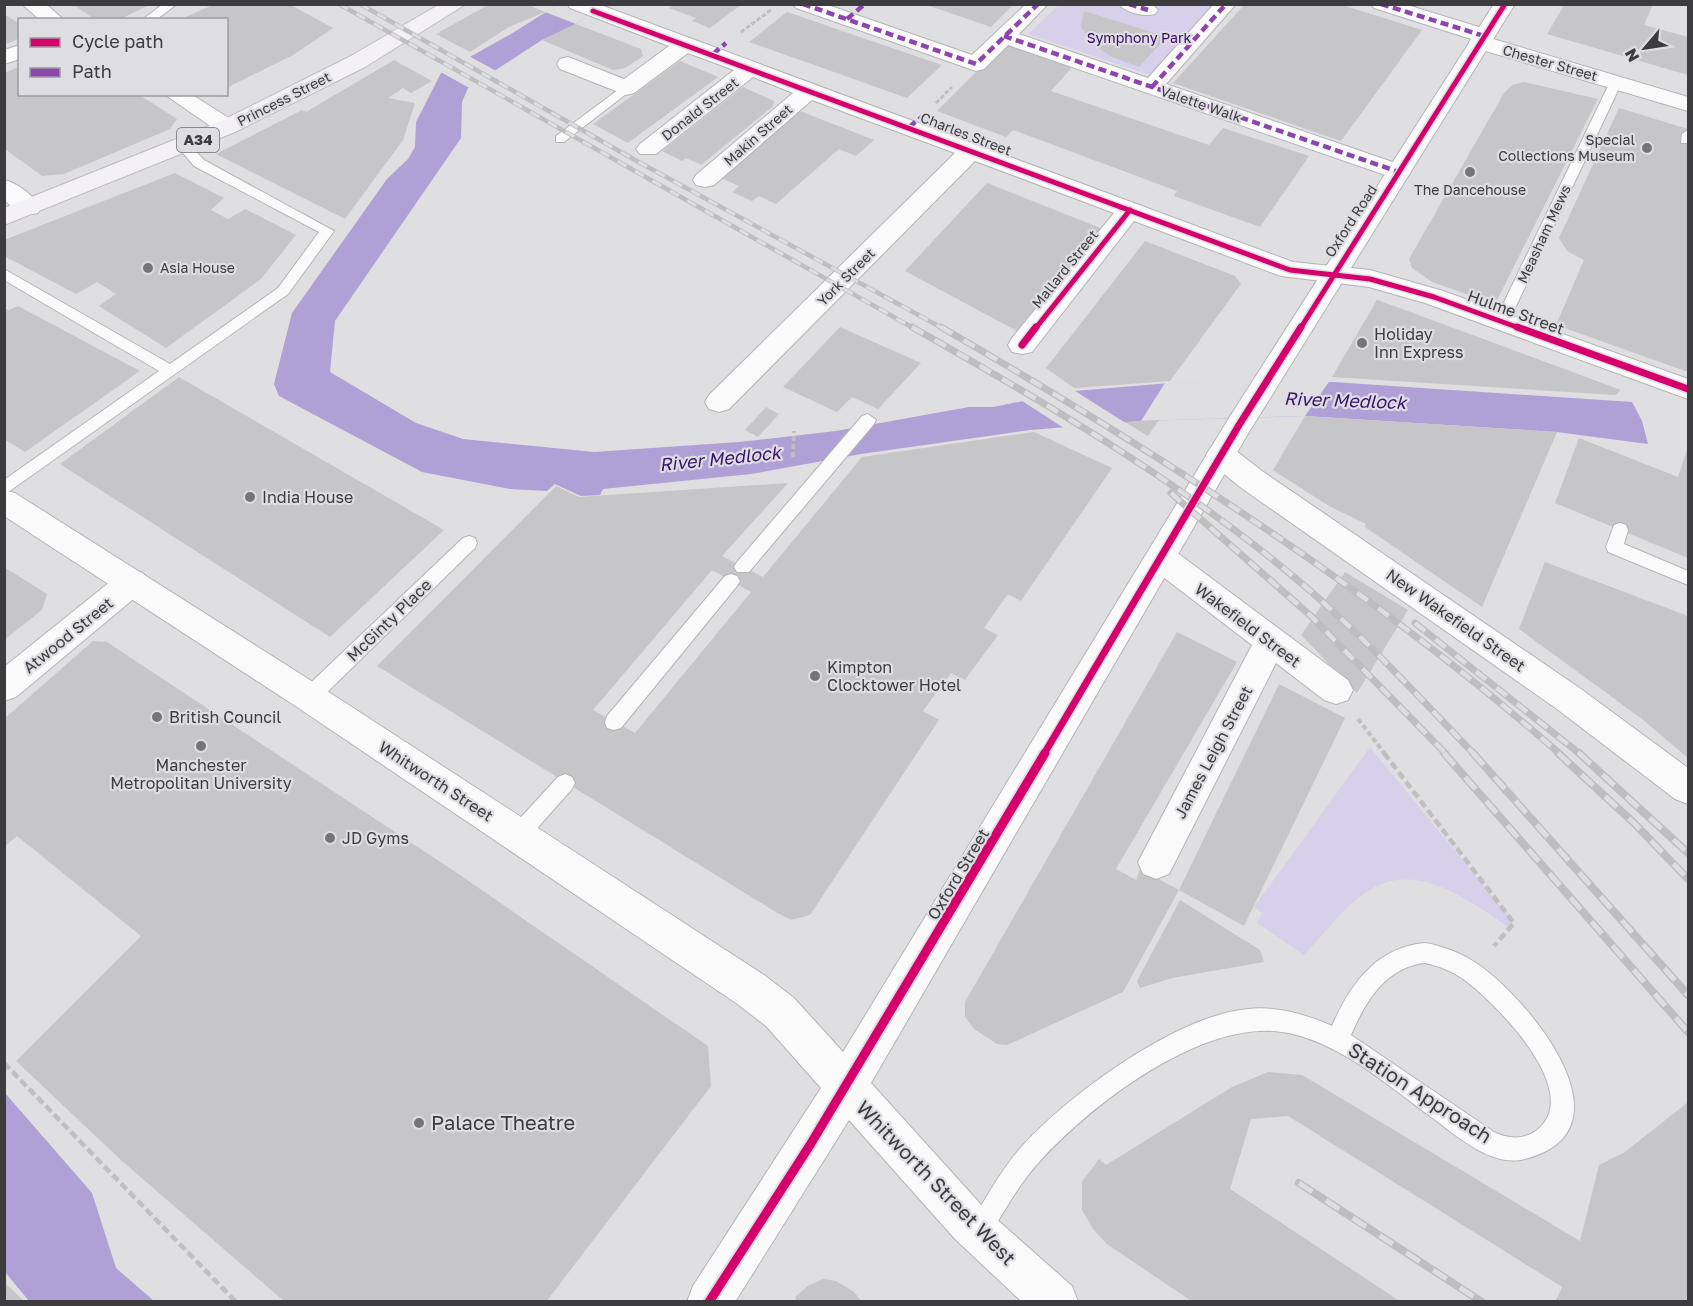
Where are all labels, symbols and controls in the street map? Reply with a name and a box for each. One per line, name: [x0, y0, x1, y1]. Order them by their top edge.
legend: [18, 18, 228, 96]
north arrow: [1615, 18, 1675, 78]
park label: Symphony Park: [1087, 29, 1191, 46]
text: Cycle path: [72, 30, 164, 52]
street label: Chester Street: [1501, 41, 1599, 84]
text: N: [1620, 45, 1644, 65]
text: Path: [72, 60, 112, 82]
street label: Princess Street: [234, 68, 333, 129]
street label: Donald Street: [658, 73, 741, 144]
street label: Valette Walk: [1158, 82, 1244, 125]
street label: Makin Street: [720, 100, 795, 169]
street label: Charles Street: [918, 108, 1014, 159]
road number: A34: [177, 128, 219, 152]
place label: Special Collections Museum: [1498, 131, 1635, 164]
marker: Special Collections Museum: [1640, 141, 1654, 155]
marker: The Dancehouse: [1463, 165, 1477, 179]
street label: Oxford Road: [1321, 181, 1380, 260]
place label: The Dancehouse: [1414, 181, 1526, 198]
street label: Measham Mews: [1513, 182, 1574, 286]
street label: Mallard Street: [1028, 226, 1101, 311]
street label: York Street: [813, 244, 878, 309]
place label: Asia House: [160, 259, 235, 276]
marker: Asia House: [141, 261, 155, 275]
street label: Hulme Street: [1465, 285, 1567, 339]
place label: Holiday Inn Express: [1374, 324, 1463, 362]
marker: Holiday Inn Express: [1355, 336, 1369, 350]
water label: River Medlock: [1284, 387, 1408, 413]
water label: River Medlock: [658, 440, 784, 475]
place label: India House: [262, 487, 353, 507]
marker: India House: [243, 490, 257, 504]
street label: New Wakefield Street: [1383, 564, 1529, 676]
street label: McGinty Place: [342, 575, 436, 665]
street label: Wakefield Street: [1191, 579, 1305, 671]
street label: Atwood Street: [19, 593, 117, 677]
place label: Kimpton Clocktower Hotel: [827, 657, 961, 695]
marker: Kimpton Clocktower Hotel: [808, 669, 822, 683]
street label: James Leigh Street: [1170, 682, 1256, 822]
place label: British Council: [169, 707, 281, 727]
marker: British Council: [150, 710, 164, 724]
street label: Whitworth Street: [375, 737, 497, 825]
marker: Manchester Metropolitan University: [194, 739, 208, 753]
place label: Manchester Metropolitan University: [110, 755, 292, 793]
street label: Oxford Street: [923, 825, 993, 923]
place label: JD Gyms: [342, 828, 409, 848]
marker: JD Gyms: [323, 831, 337, 845]
street label: Station Approach: [1344, 1037, 1497, 1148]
street label: Whitworth Street West: [852, 1095, 1022, 1270]
place label: Palace Theatre: [431, 1110, 575, 1134]
marker: Palace Theatre: [412, 1116, 426, 1130]

